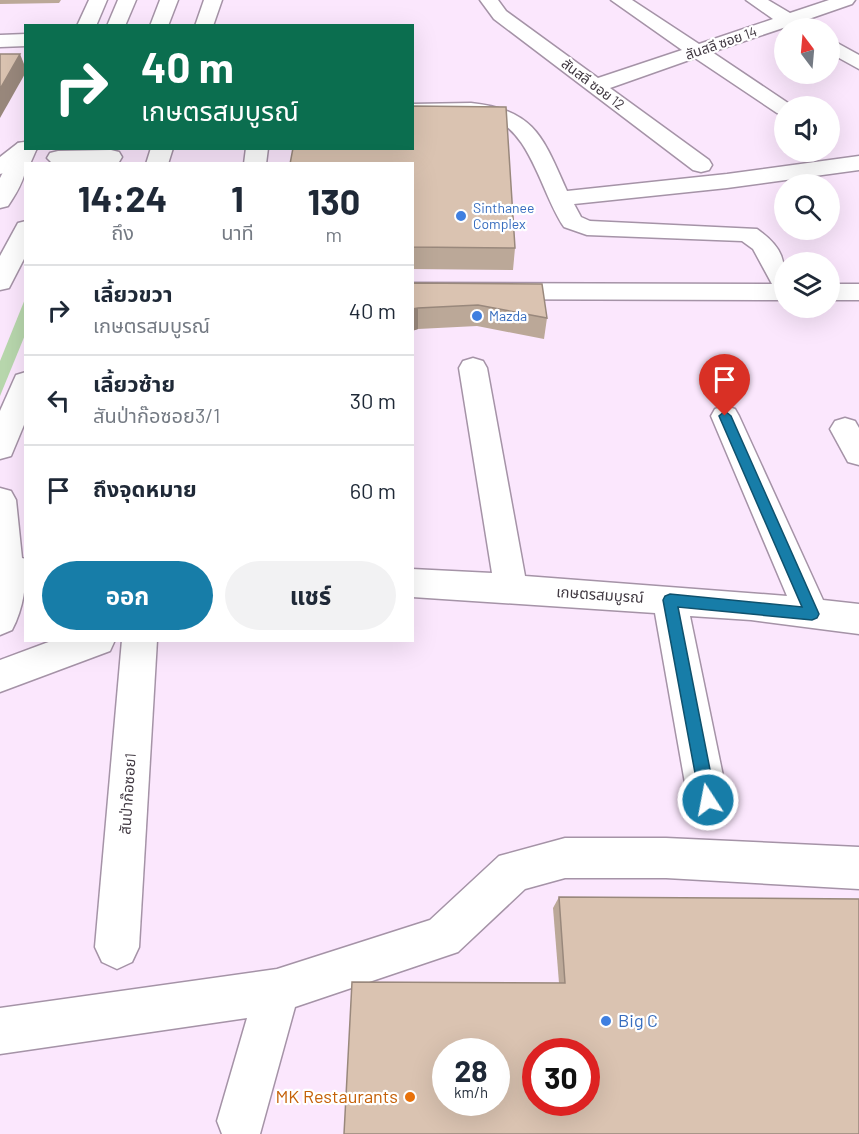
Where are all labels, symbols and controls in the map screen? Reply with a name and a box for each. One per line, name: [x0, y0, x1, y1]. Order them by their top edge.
north arrow: [774, 18, 840, 84]
map controls: [774, 18, 840, 318]
street label: สันสลี ซอย 14: [683, 22, 759, 63]
text: 40 m: [141, 41, 234, 91]
icon: right: [42, 48, 120, 126]
street label: สันสลี ซอย 12: [558, 54, 628, 113]
text: เกษตรสมบูรณ์: [141, 94, 299, 126]
button: sound: [774, 96, 840, 162]
button: search: [774, 174, 840, 240]
text: 14:24: [78, 176, 167, 219]
text: 1: [231, 176, 244, 219]
text: 130: [307, 179, 360, 222]
place label: Sinthanee Complex: [473, 199, 534, 232]
marker: Sinthanee Complex: [454, 209, 468, 223]
text: ถึง: [111, 220, 134, 244]
text: นาที: [221, 220, 254, 244]
text: m: [326, 222, 342, 246]
button: layers: [774, 252, 840, 318]
text: เลี้ยวขวา: [93, 280, 173, 306]
icon: right: [42, 294, 75, 327]
text: 40 m: [349, 297, 396, 323]
place label: Mazda: [489, 307, 527, 324]
marker: Mazda: [470, 309, 484, 323]
text: เกษตรสมบูรณ์: [93, 313, 210, 337]
pin: [699, 354, 750, 416]
icon: arrive: [708, 363, 741, 396]
text: เลี้ยวซ้าย: [93, 370, 175, 396]
icon: left: [42, 384, 75, 417]
text: 30 m: [350, 387, 396, 413]
text: สันป่าก๊อซอย3/1: [93, 403, 220, 427]
icon: arrive: [42, 474, 75, 507]
text: ถึงจุดหมาย: [93, 475, 197, 501]
text: 60 m: [350, 477, 396, 503]
button: ออก: [42, 561, 213, 630]
button: แชร์: [225, 561, 396, 630]
street label: เกษตรสมบูรณ์: [556, 582, 644, 607]
street label: สันป่าก๊อซอย1: [115, 753, 139, 835]
position arrow: [676, 768, 740, 832]
place label: Big C: [618, 1009, 658, 1031]
marker: Big C: [599, 1014, 613, 1028]
speed limit sign: 30: [522, 1038, 600, 1116]
text: 28: [454, 1052, 488, 1088]
text: km/h: [454, 1083, 488, 1101]
place label: MK Restaurants: [275, 1085, 398, 1107]
marker: MK Restaurants: [403, 1090, 417, 1104]

